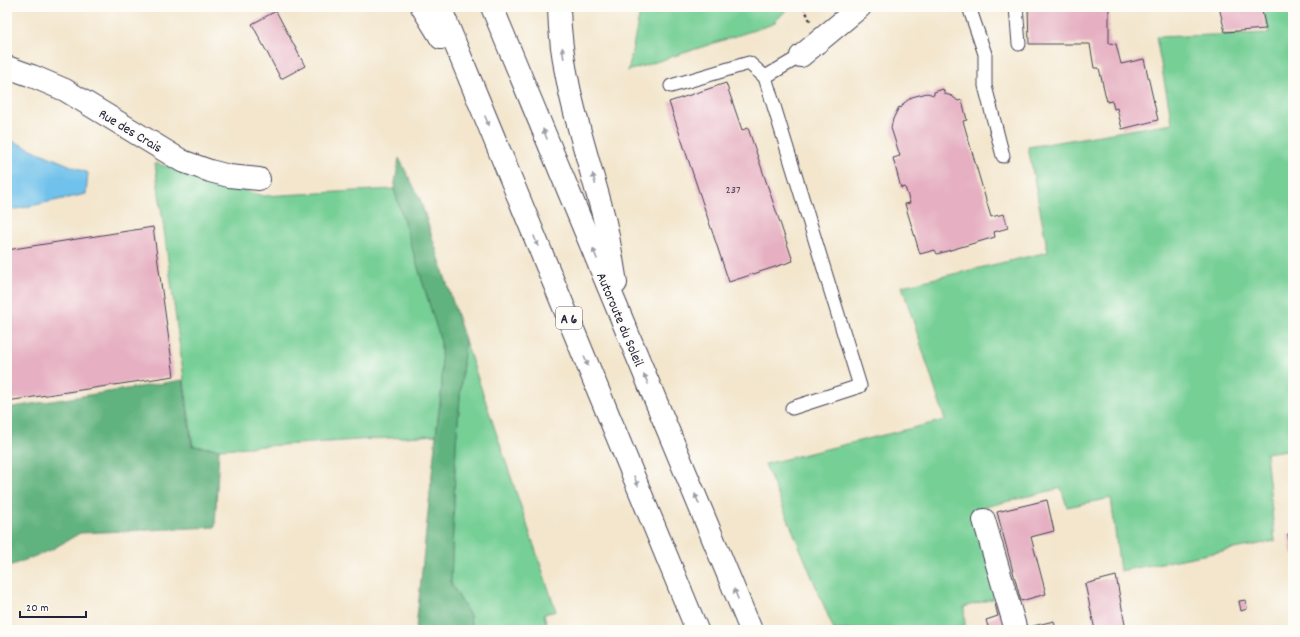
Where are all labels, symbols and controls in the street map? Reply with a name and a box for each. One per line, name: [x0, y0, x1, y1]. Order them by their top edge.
one-way arrow: [560, 47, 566, 59]
street label: Rue des Crais: [94, 105, 166, 159]
one-way arrow: [484, 115, 490, 127]
one-way arrow: [542, 129, 548, 140]
one-way arrow: [590, 173, 596, 185]
house number: 237: [725, 182, 741, 199]
one-way arrow: [534, 235, 540, 247]
one-way arrow: [591, 248, 597, 260]
street label: Autoroute du Soleil: [590, 270, 648, 371]
road number: A 6: [556, 307, 582, 329]
one-way arrow: [583, 355, 589, 366]
one-way arrow: [643, 373, 649, 385]
one-way arrow: [632, 475, 639, 487]
one-way arrow: [694, 493, 700, 505]
one-way arrow: [733, 587, 739, 599]
scale bar: [20, 593, 86, 619]
text: 20 m: [26, 600, 49, 617]

